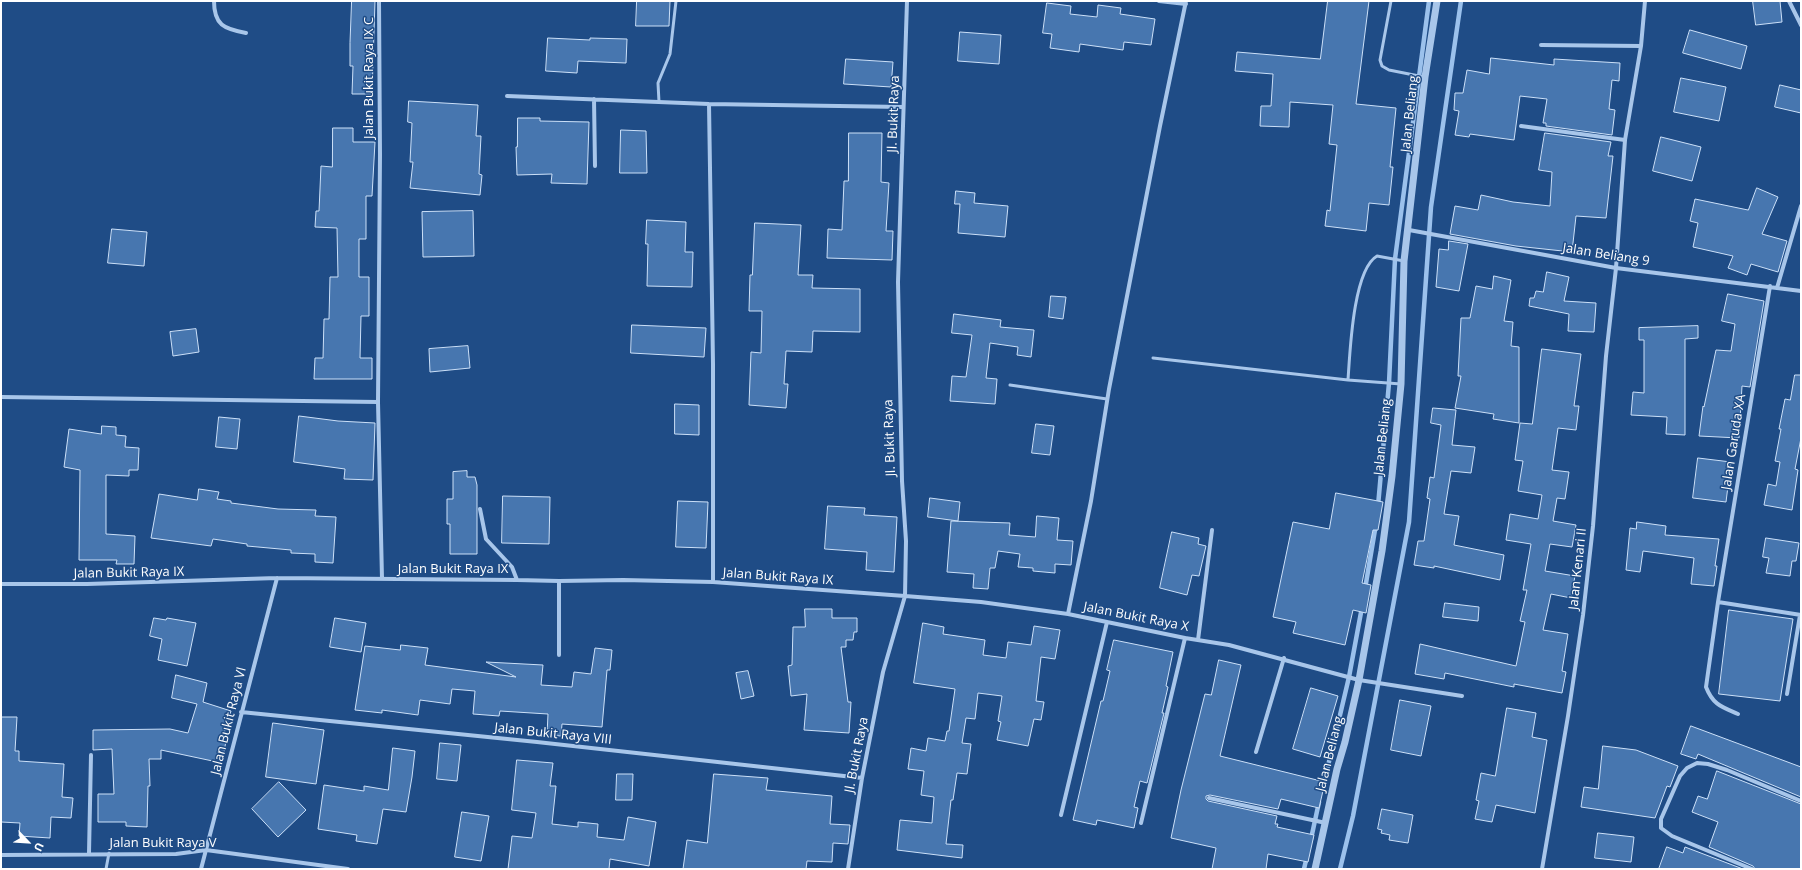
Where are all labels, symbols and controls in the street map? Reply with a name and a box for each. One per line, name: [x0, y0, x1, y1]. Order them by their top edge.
street label: Jalan Bukit Raya IX C: [361, 17, 377, 139]
street label: Jl. Bukit Raya: [885, 75, 903, 153]
street label: Jalan Beliang: [1398, 75, 1422, 153]
street label: Jalan Beliang 9: [1561, 240, 1651, 270]
street label: Jalan Garuda XA: [1719, 393, 1749, 491]
street label: Jalan Beliang: [1371, 398, 1395, 476]
street label: Jl. Bukit Raya: [881, 399, 899, 477]
street label: Jalan Kenari II: [1566, 527, 1590, 611]
street label: Jalan Bukit Raya IX: [398, 561, 508, 577]
street label: Jalan Bukit Raya IX: [74, 564, 184, 582]
street label: Jalan Bukit Raya IX: [722, 565, 834, 589]
street label: Jalan Bukit Raya X: [1082, 599, 1190, 635]
street label: Jalan Bukit Raya VI: [208, 665, 250, 777]
street label: Jalan Beliang: [1313, 715, 1347, 793]
street label: Jl. Bukit Raya: [842, 716, 872, 794]
street label: Jalan Bukit Raya VIII: [493, 720, 613, 748]
north arrow: [8, 822, 48, 862]
street label: Jalan Bukit Raya V: [109, 835, 217, 851]
text: U: [31, 840, 48, 854]

